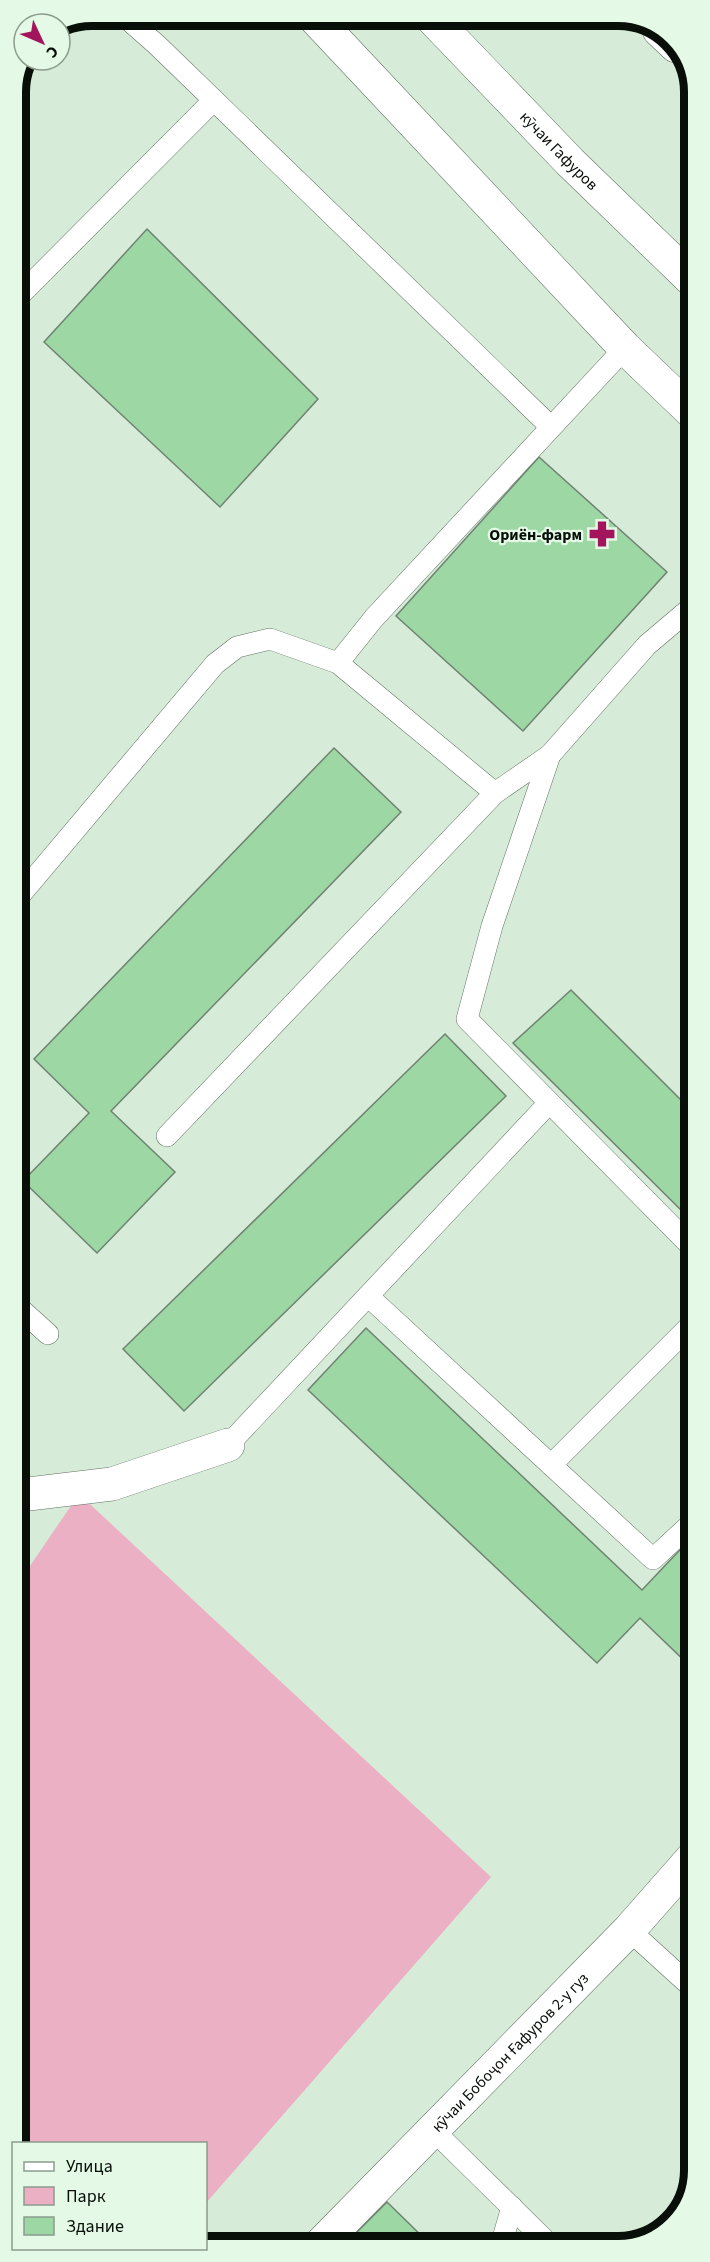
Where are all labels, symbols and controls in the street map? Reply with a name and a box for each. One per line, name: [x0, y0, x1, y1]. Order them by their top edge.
north arrow: [12, 12, 72, 72]
text: С: [41, 41, 63, 63]
street label: кӯчаи Гафуров: [515, 107, 603, 196]
pharmacy icon: Ориён-фарм: [587, 519, 617, 549]
place label: Ориён-фарм: [489, 524, 582, 546]
street label: кӯчаи Бобоҷон Ғафуров 2-у гуз: [427, 1968, 594, 2137]
legend: [12, 2142, 207, 2250]
text: Улица: [66, 2154, 113, 2179]
text: Парк: [66, 2184, 106, 2209]
text: Здание: [66, 2214, 124, 2239]

